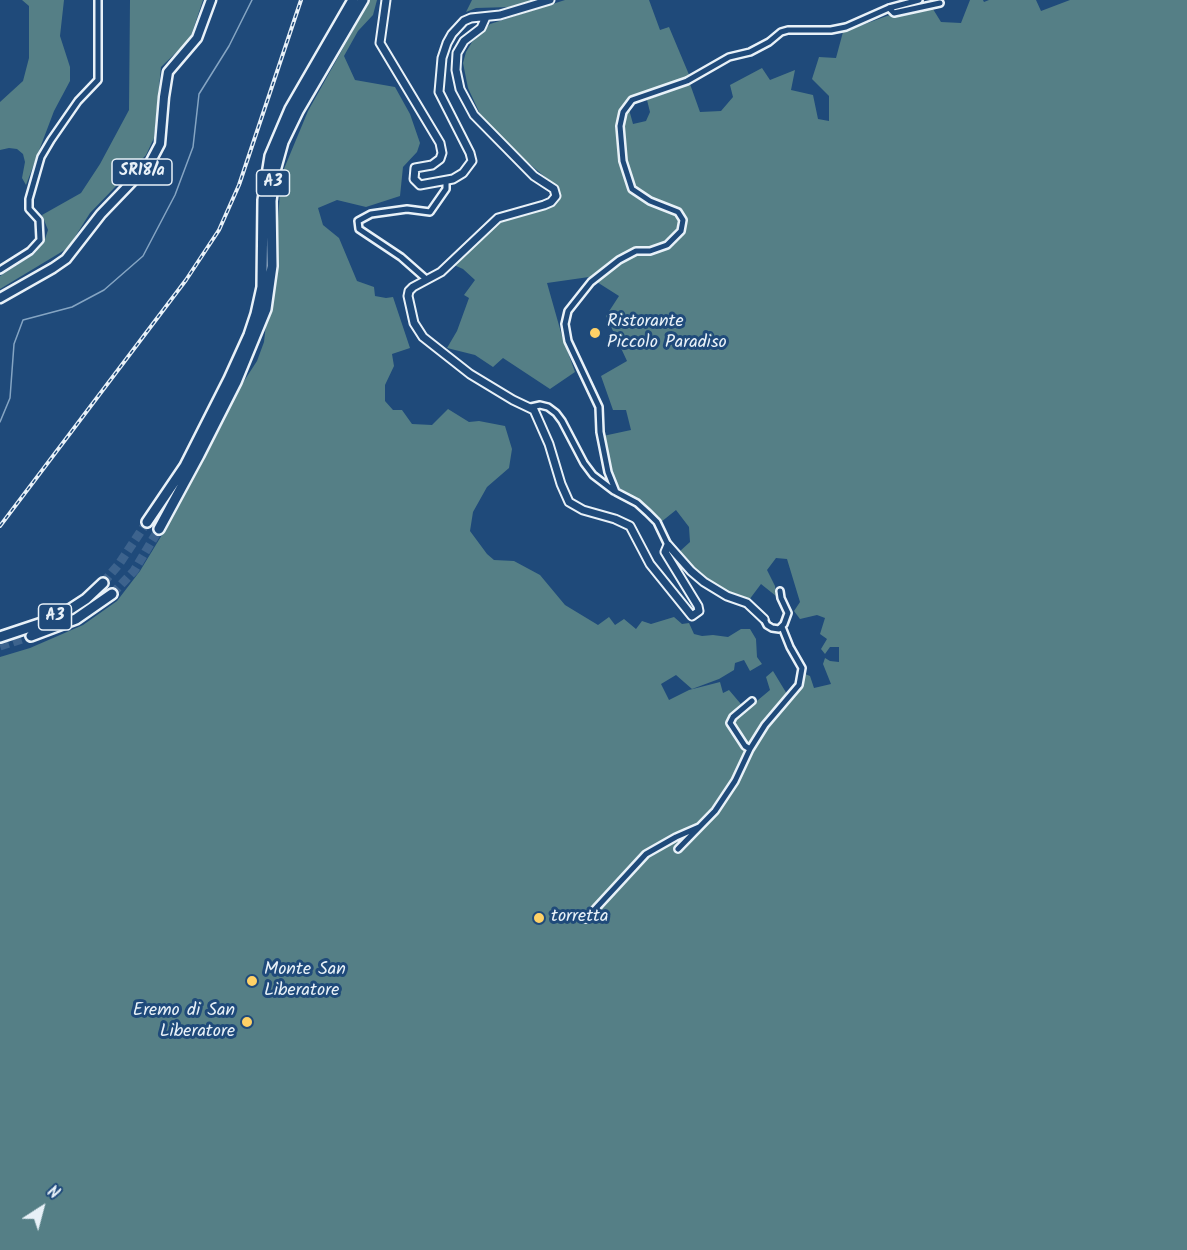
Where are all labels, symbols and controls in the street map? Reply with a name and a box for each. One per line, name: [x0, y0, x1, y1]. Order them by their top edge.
road number: SR18/a: [112, 159, 172, 185]
road number: A3: [256, 170, 290, 196]
place label: Ristorante Piccolo Paradiso: [607, 312, 727, 354]
marker: Ristorante Piccolo Paradiso: [588, 326, 602, 340]
road number: A3: [38, 604, 72, 630]
place label: torretta: [551, 907, 609, 929]
marker: torretta: [532, 911, 546, 925]
place label: Monte San Liberatore: [264, 960, 346, 1002]
marker: Monte San Liberatore: [245, 974, 259, 988]
place label: Eremo di San Liberatore: [133, 1001, 235, 1044]
marker: Eremo di San Liberatore: [240, 1015, 254, 1029]
north arrow: [12, 1178, 72, 1238]
text: N: [41, 1180, 64, 1206]

